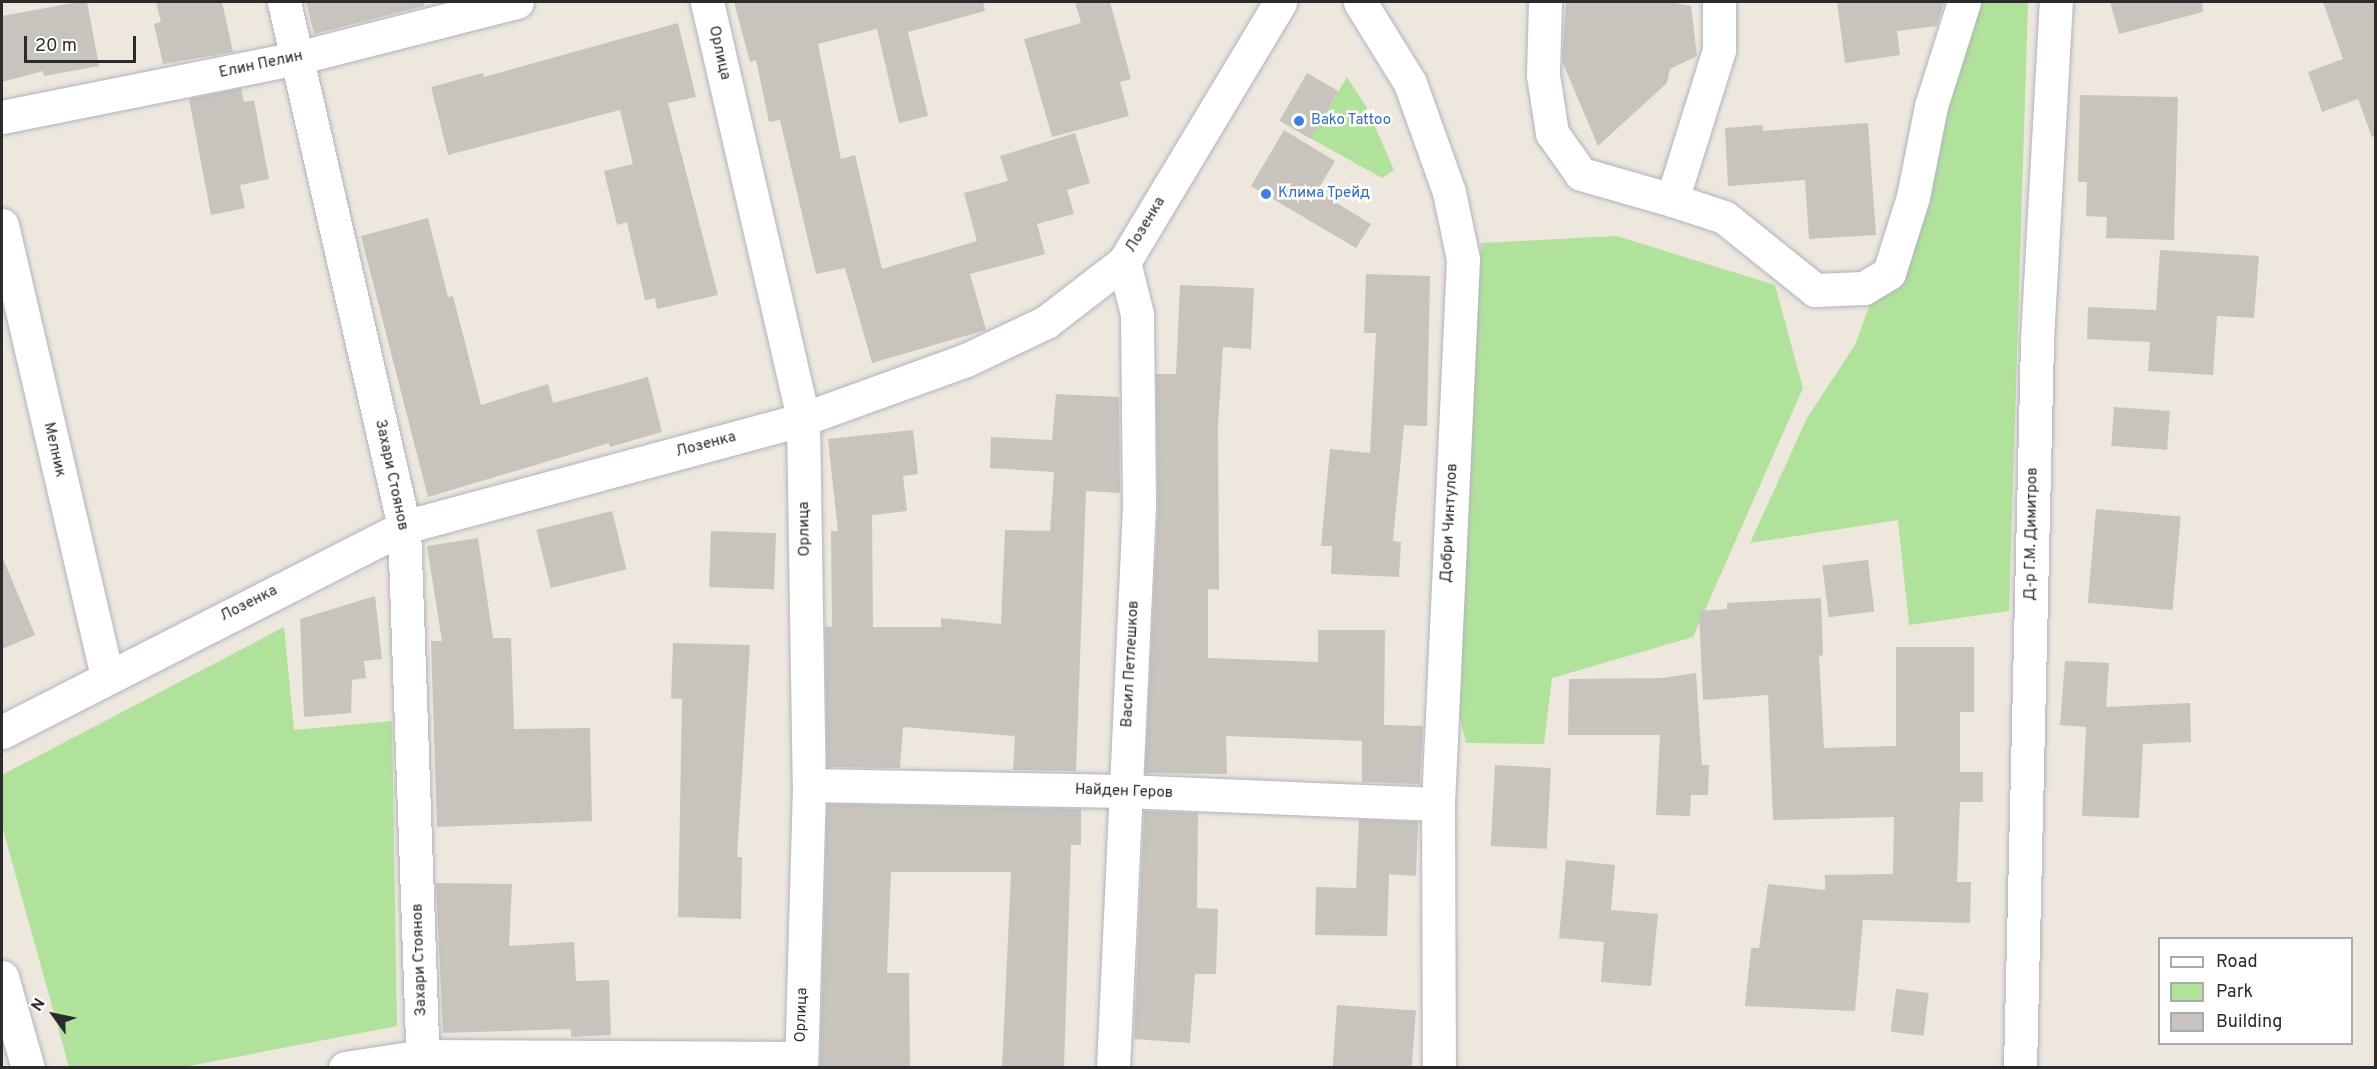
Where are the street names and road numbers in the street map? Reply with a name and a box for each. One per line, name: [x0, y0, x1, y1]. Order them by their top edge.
street label: Орлица: [704, 24, 734, 82]
street label: Елин Пелин: [218, 47, 304, 83]
street label: Лозенка: [1122, 194, 1170, 256]
street label: Захари Стоянов: [370, 418, 412, 532]
street label: Мелник: [39, 421, 69, 479]
street label: Лозенка: [674, 428, 738, 462]
street label: Добри Чинтулов: [1438, 463, 1462, 583]
street label: Д-р Г.М. Димитров: [2022, 467, 2042, 601]
street label: Орлица: [796, 501, 814, 557]
street label: Лозенка: [217, 582, 281, 626]
street label: Васил Петлешков: [1119, 600, 1143, 728]
street label: Найден Геров: [1075, 781, 1173, 803]
street label: Захари Стоянов: [409, 903, 431, 1017]
street label: Орлица: [792, 987, 812, 1043]

